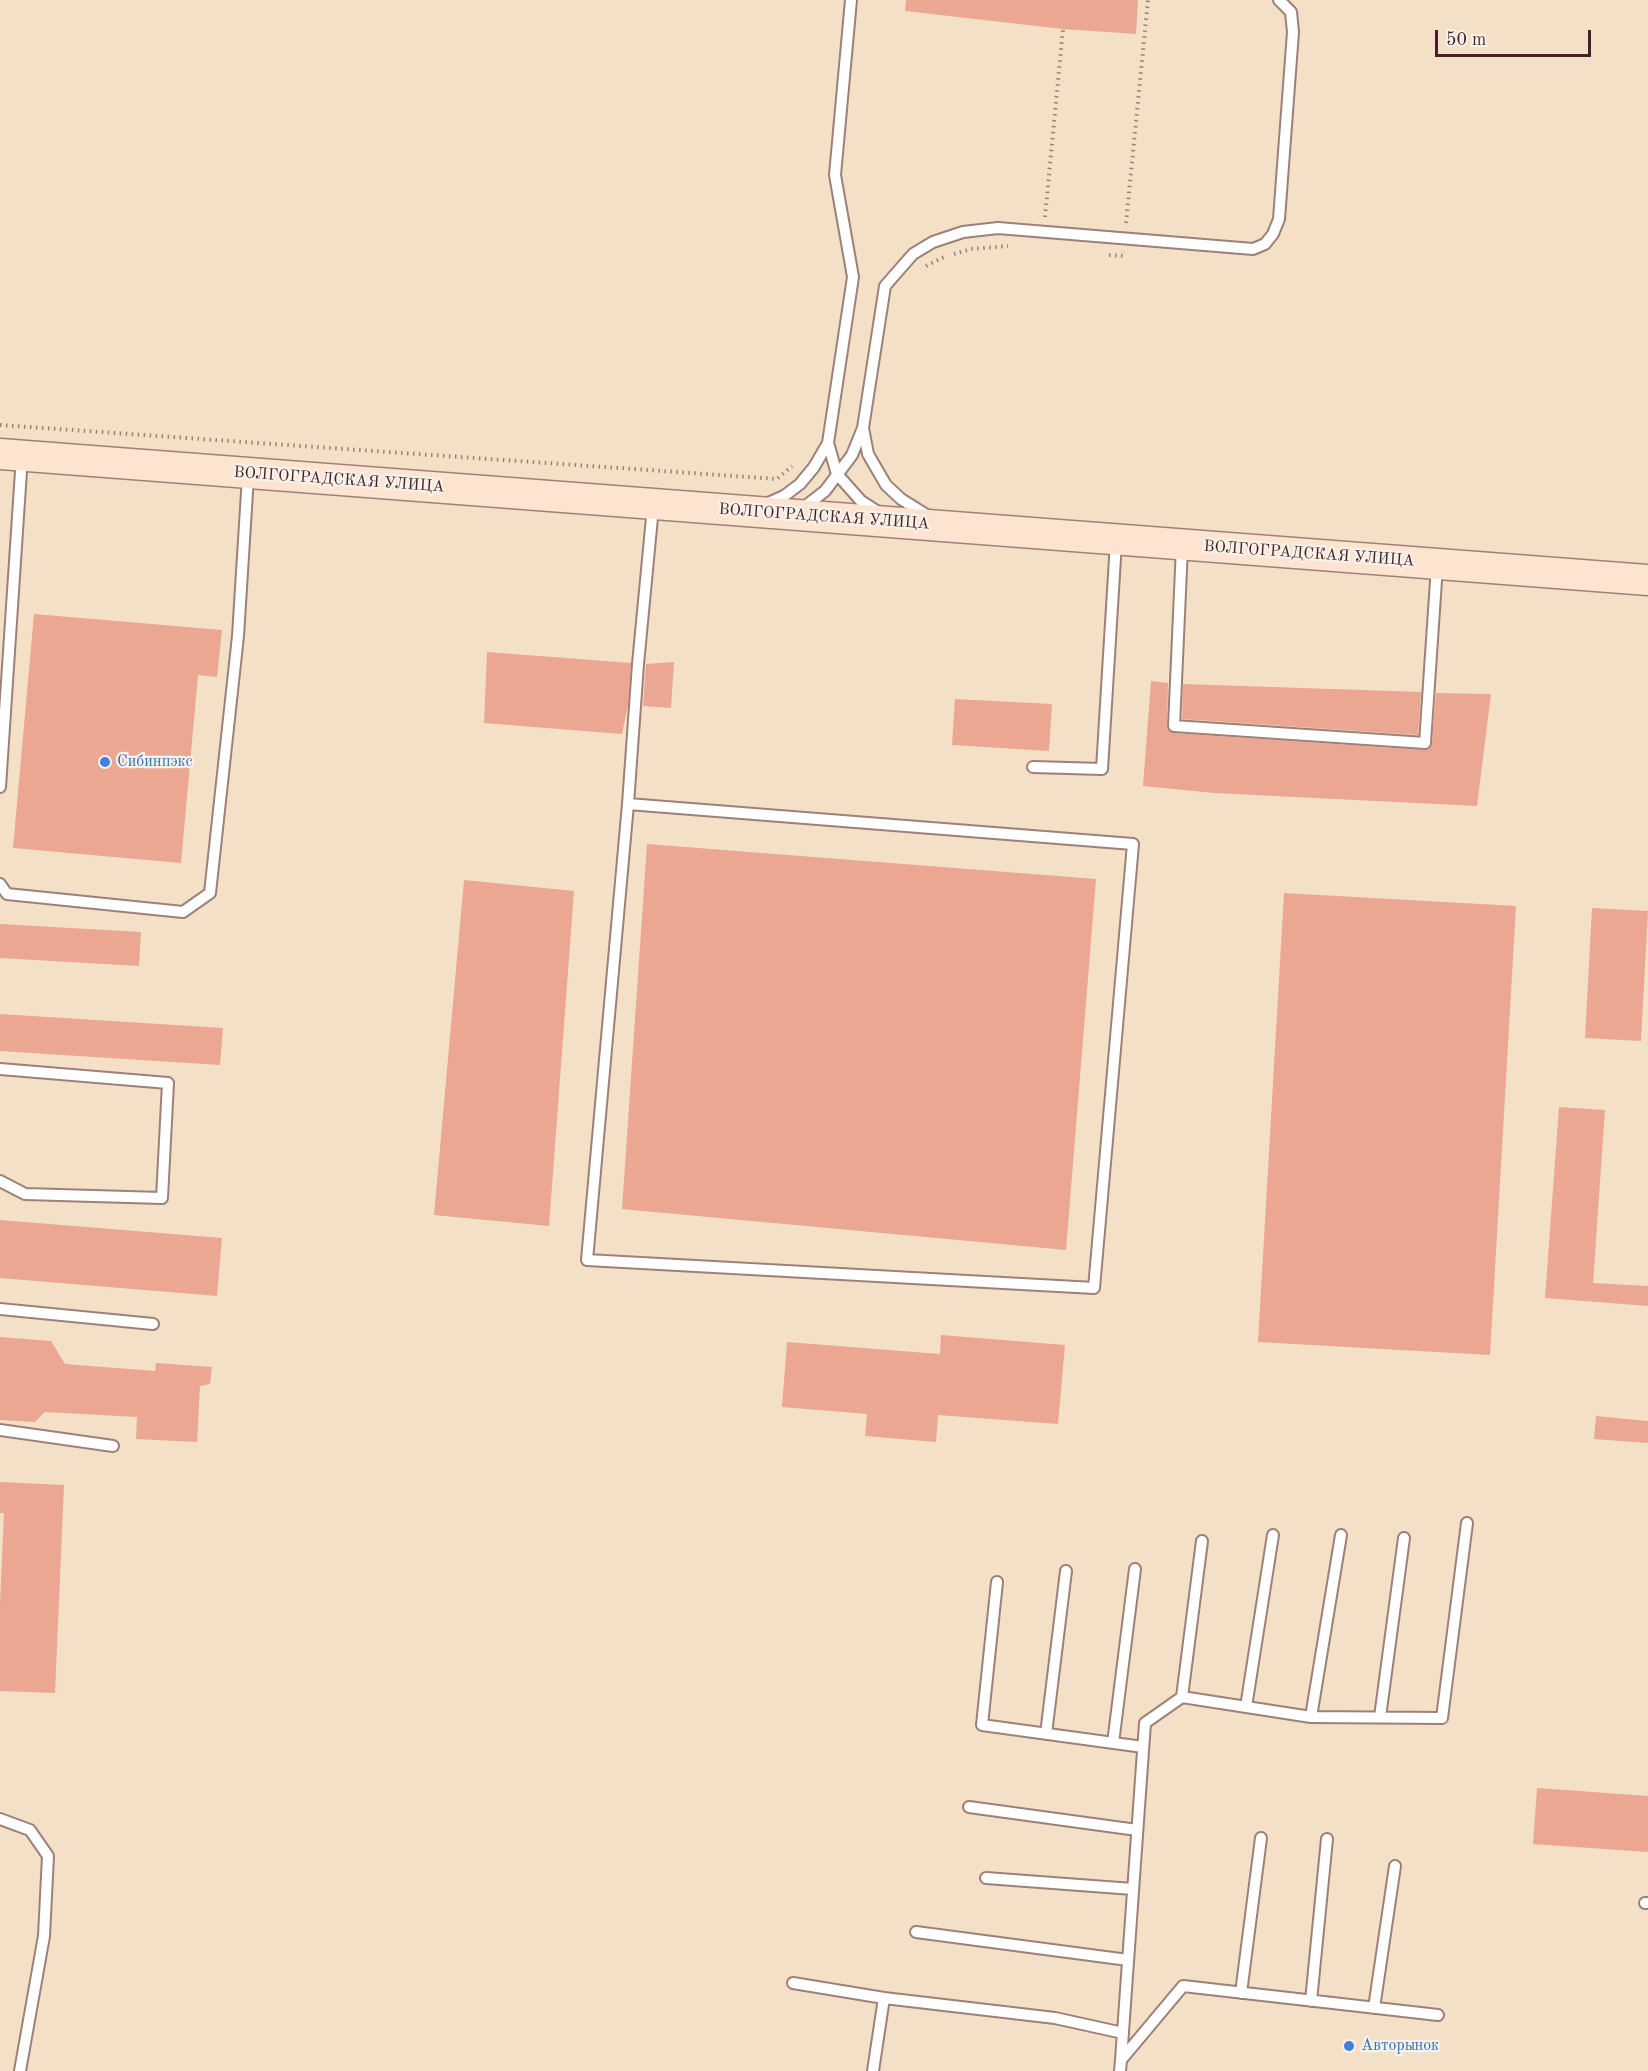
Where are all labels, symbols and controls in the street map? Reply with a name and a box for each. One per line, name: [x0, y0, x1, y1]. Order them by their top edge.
scale bar: [1438, 18, 1594, 56]
text: 50 m: [1446, 31, 1486, 49]
street label: ВОЛГОГРАДСКАЯ УЛИЦА: [233, 463, 445, 497]
street label: ВОЛГОГРАДСКАЯ УЛИЦА: [718, 500, 930, 534]
street label: ВОЛГОГРАДСКАЯ УЛИЦА: [1203, 537, 1415, 571]
place label: Сибинпэкс: [117, 752, 193, 772]
marker: Сибинпэкс: [98, 755, 112, 769]
place label: Авторынок: [1361, 2036, 1439, 2056]
marker: Авторынок: [1342, 2039, 1356, 2053]

